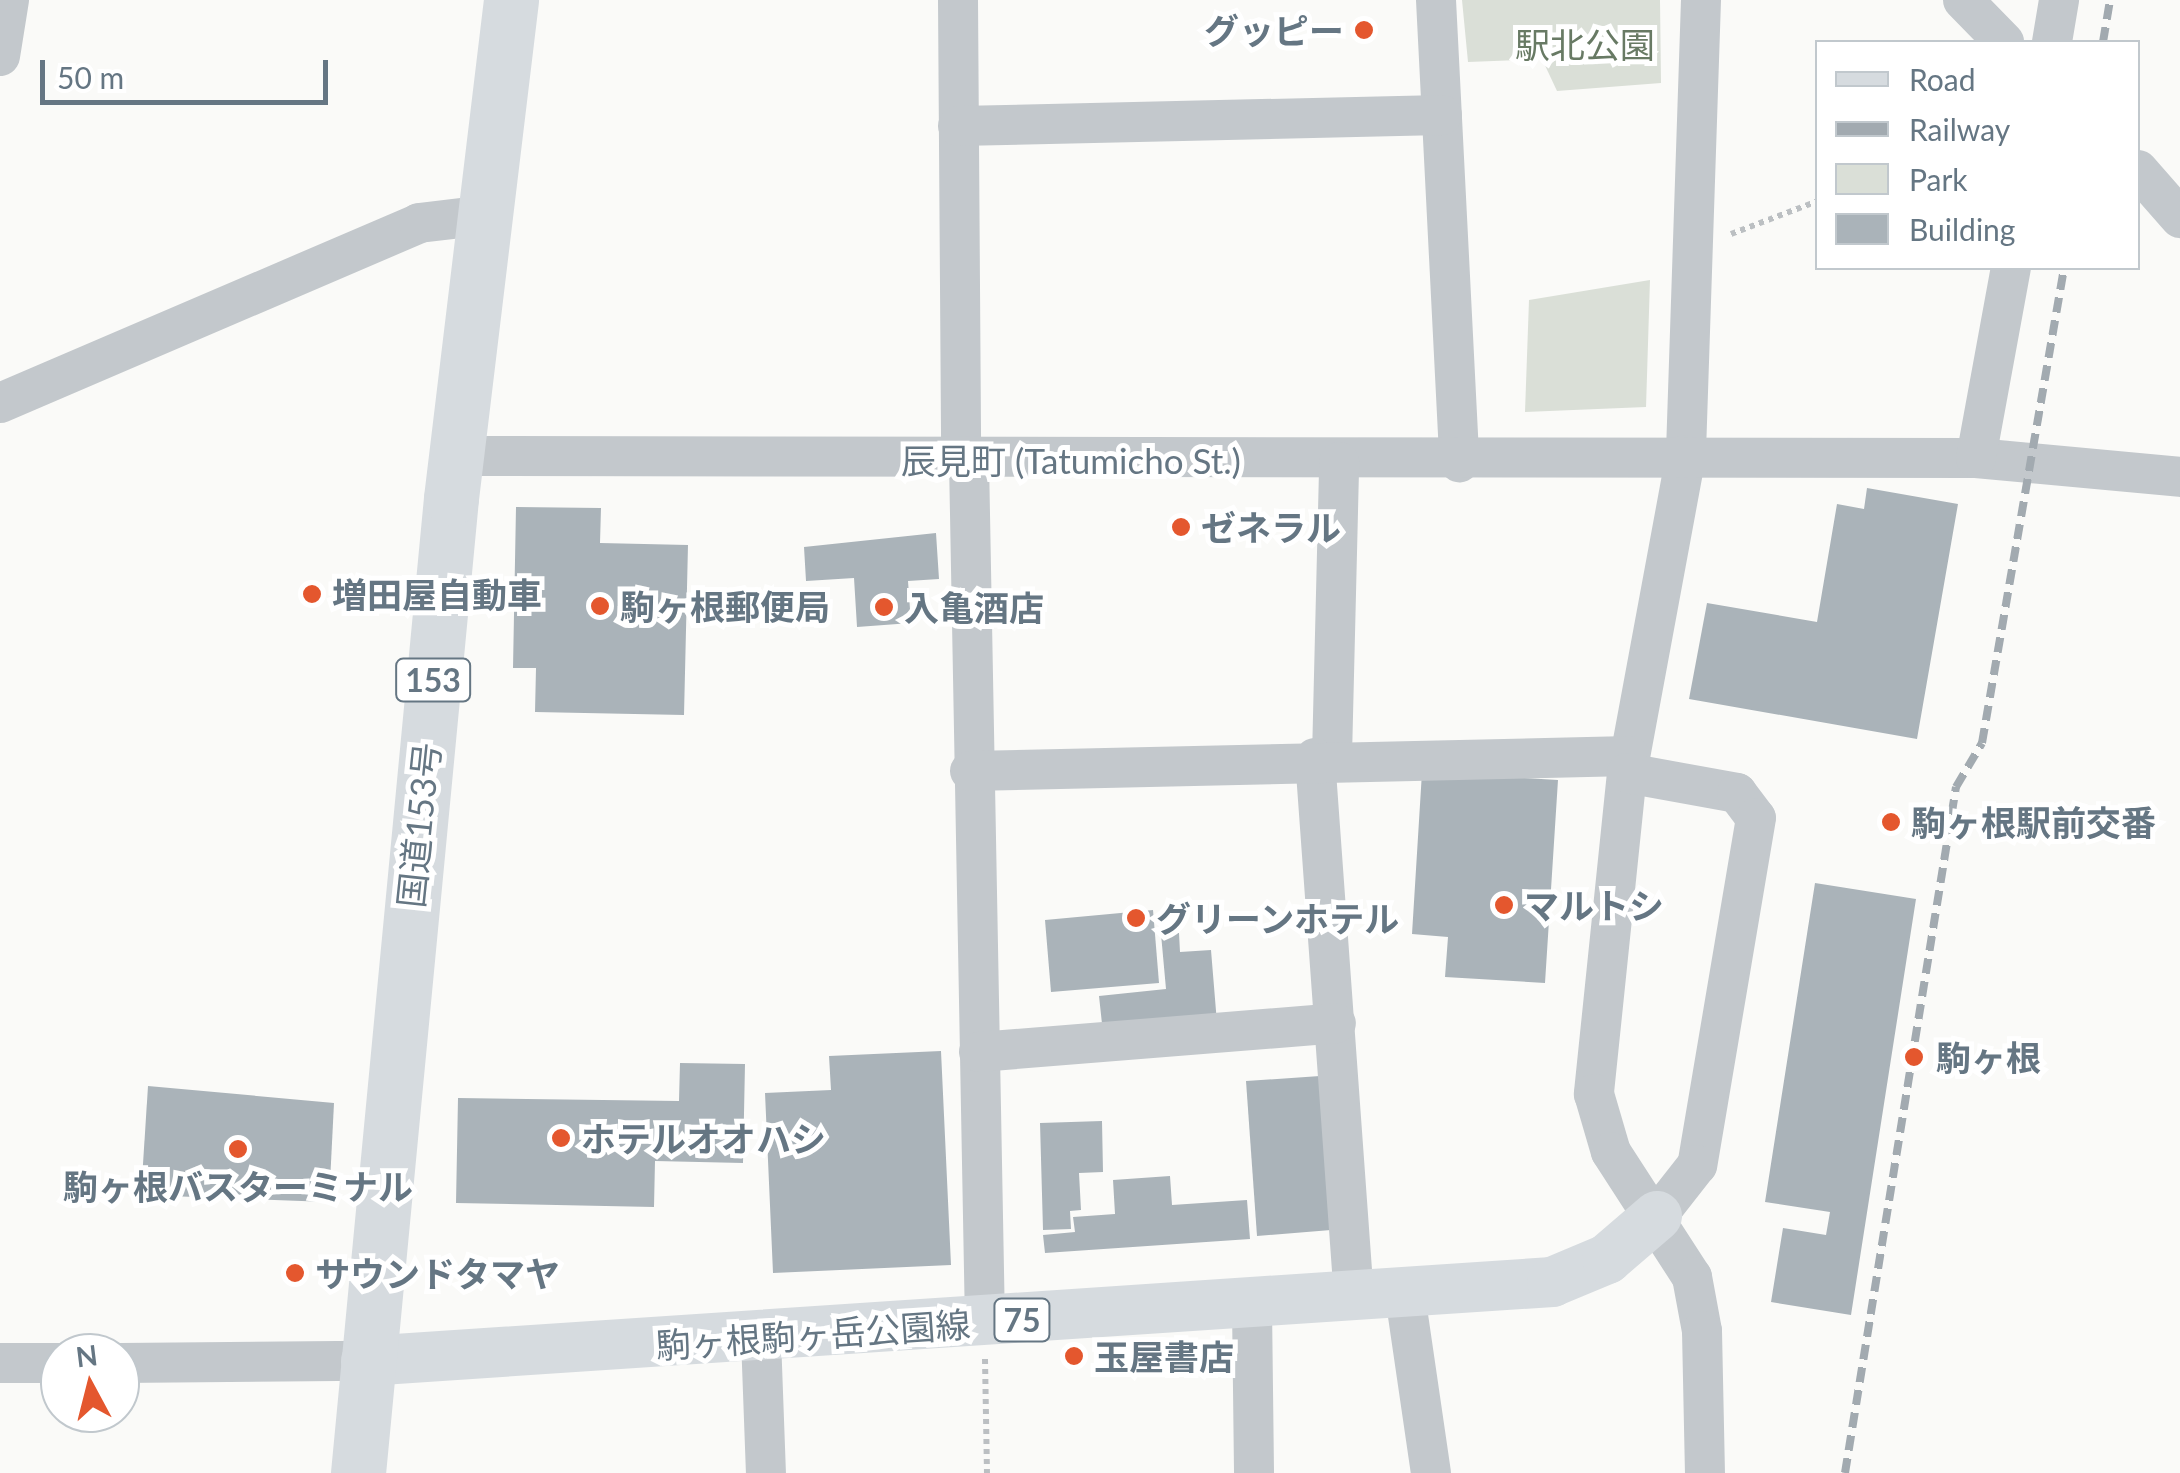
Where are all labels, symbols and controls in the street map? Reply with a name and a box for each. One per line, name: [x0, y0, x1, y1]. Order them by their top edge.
place label: グッピー: [1204, 9, 1344, 51]
marker: グッピー: [1353, 19, 1375, 41]
park label: 駅北公園: [1515, 23, 1655, 65]
scale bar: [45, 40, 332, 102]
legend: [1815, 40, 2140, 270]
text: 50 m: [57, 59, 124, 95]
text: Road: [1909, 61, 1976, 97]
text: Railway: [1909, 111, 2010, 147]
text: Park: [1909, 161, 1968, 197]
text: Building: [1909, 211, 2015, 247]
street label: 辰見町 (Tatumicho St.): [901, 439, 1241, 481]
place label: ゼネラル: [1201, 506, 1341, 548]
marker: ゼネラル: [1170, 516, 1192, 538]
place label: 増田屋自動車: [332, 573, 542, 615]
marker: 増田屋自動車: [301, 583, 323, 605]
place label: 駒ヶ根郵便局: [620, 585, 830, 627]
place label: 入亀酒店: [904, 586, 1044, 628]
marker: 駒ヶ根郵便局: [589, 595, 611, 617]
marker: 入亀酒店: [873, 596, 895, 618]
road number: 153: [393, 653, 473, 707]
street label: 国道153号: [388, 740, 448, 910]
place label: 駒ヶ根駅前交番: [1911, 801, 2156, 843]
marker: 駒ヶ根駅前交番: [1880, 811, 1902, 833]
place label: マルトシ: [1524, 884, 1664, 926]
marker: マルトシ: [1493, 894, 1515, 916]
place label: グリーンホテル: [1156, 897, 1401, 939]
marker: グリーンホテル: [1125, 907, 1147, 929]
place label: 駒ヶ根: [1936, 1036, 2041, 1078]
marker: 駒ヶ根: [1901, 1044, 1927, 1070]
place label: ホテルオオハシ: [581, 1117, 826, 1159]
marker: ホテルオオハシ: [550, 1127, 572, 1149]
marker: 駒ヶ根バスターミナル: [227, 1138, 249, 1160]
place label: 駒ヶ根バスターミナル: [63, 1165, 413, 1207]
place label: サウンドタマヤ: [315, 1252, 560, 1294]
marker: サウンドタマヤ: [284, 1262, 306, 1284]
road number: 75: [992, 1293, 1052, 1347]
street label: 駒ヶ根駒ヶ岳公園線: [654, 1302, 972, 1366]
north arrow: [40, 1333, 140, 1433]
place label: 玉屋書店: [1094, 1335, 1234, 1377]
text: N: [74, 1337, 99, 1373]
marker: 玉屋書店: [1063, 1345, 1085, 1367]

